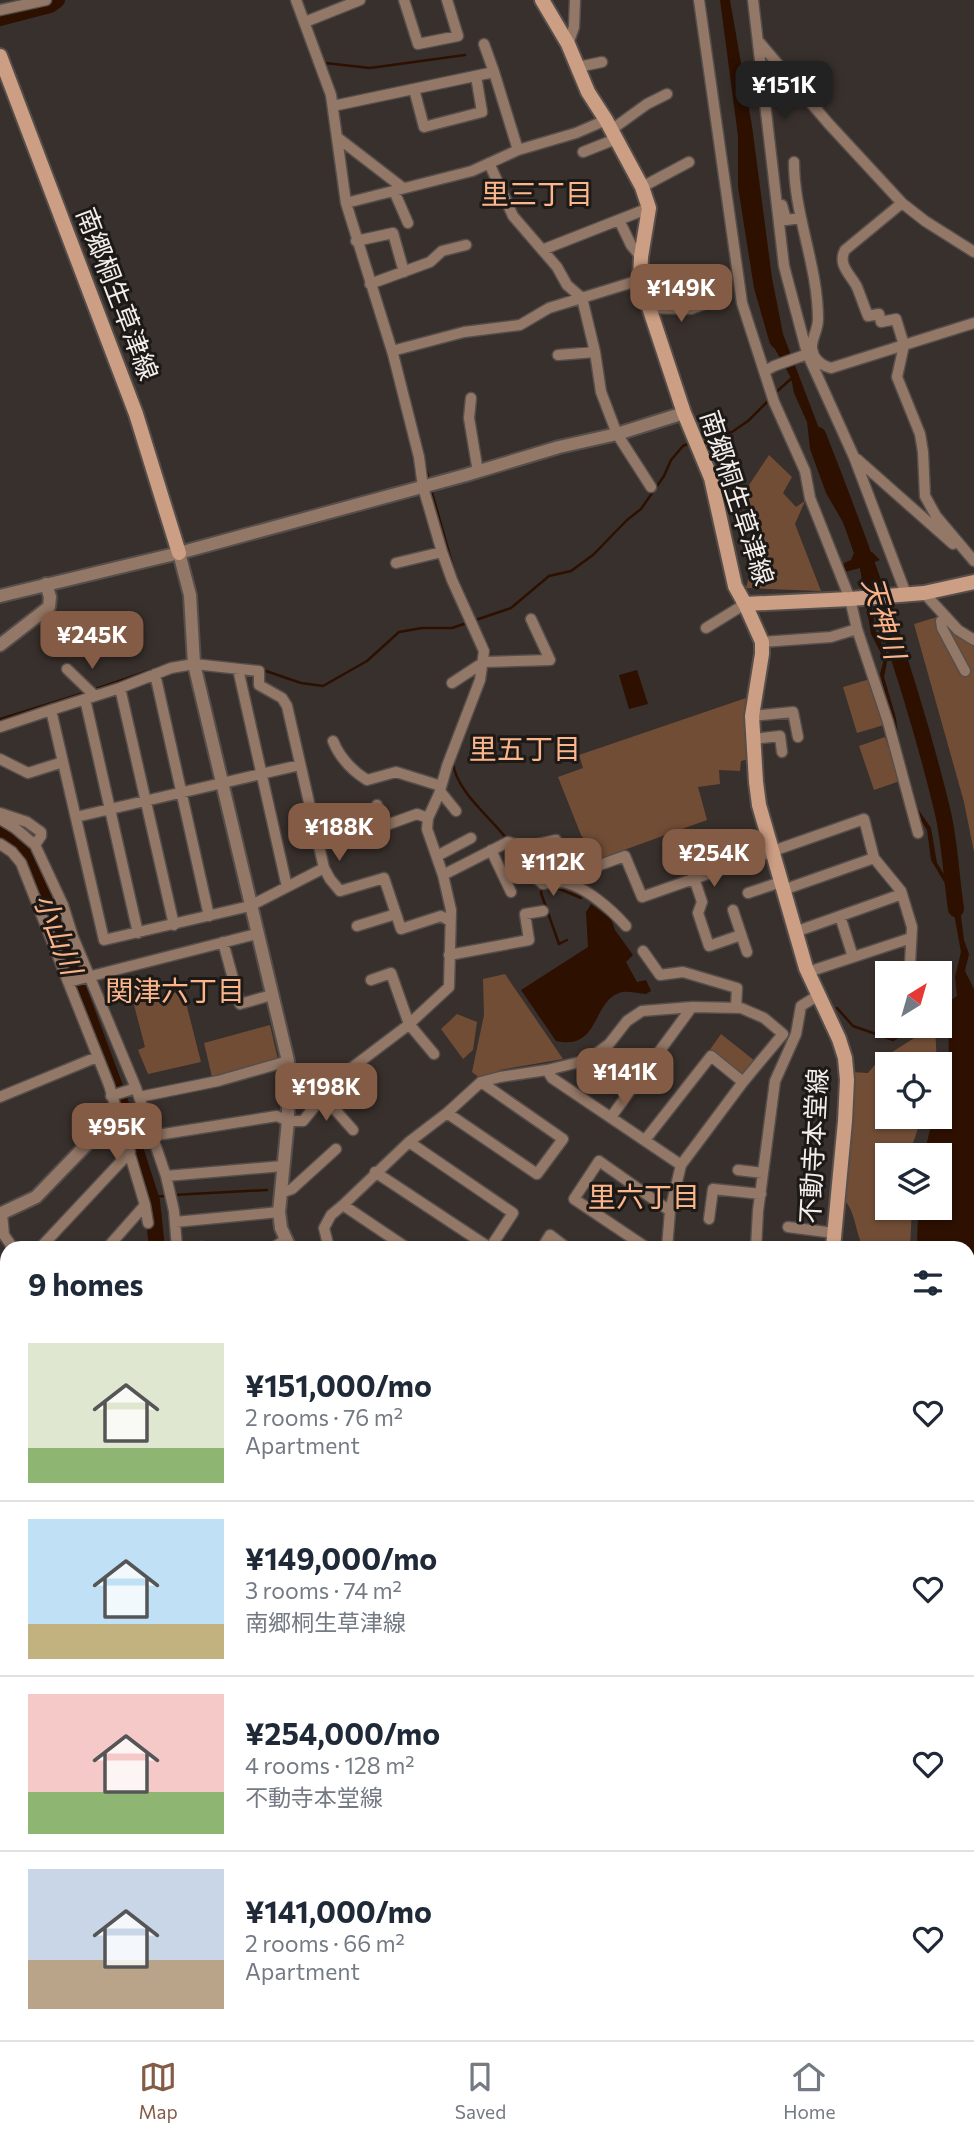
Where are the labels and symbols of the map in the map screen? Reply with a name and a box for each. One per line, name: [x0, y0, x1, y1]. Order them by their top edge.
pin: ¥151K: [735, 61, 833, 121]
district label: 里三丁目: [481, 176, 593, 210]
street label: 南郷桐生草津線: [71, 203, 165, 384]
pin: ¥149K: [632, 264, 730, 324]
street label: 南郷桐生草津線: [696, 406, 781, 589]
water label: 天神川: [856, 573, 914, 666]
pin: ¥245K: [43, 612, 141, 671]
district label: 里五丁目: [469, 731, 581, 765]
pin: ¥188K: [290, 804, 388, 863]
pin: ¥254K: [665, 830, 763, 889]
pin: ¥112K: [504, 838, 602, 898]
water label: 小山川: [28, 888, 91, 982]
north arrow: [875, 961, 952, 1038]
district label: 関津六丁目: [105, 973, 245, 1007]
pin: ¥141K: [576, 1048, 674, 1108]
pin: ¥198K: [277, 1064, 375, 1123]
street label: 不動寺本堂線: [793, 1067, 832, 1225]
pin: ¥95K: [76, 1104, 158, 1163]
district label: 里六丁目: [588, 1179, 700, 1213]

